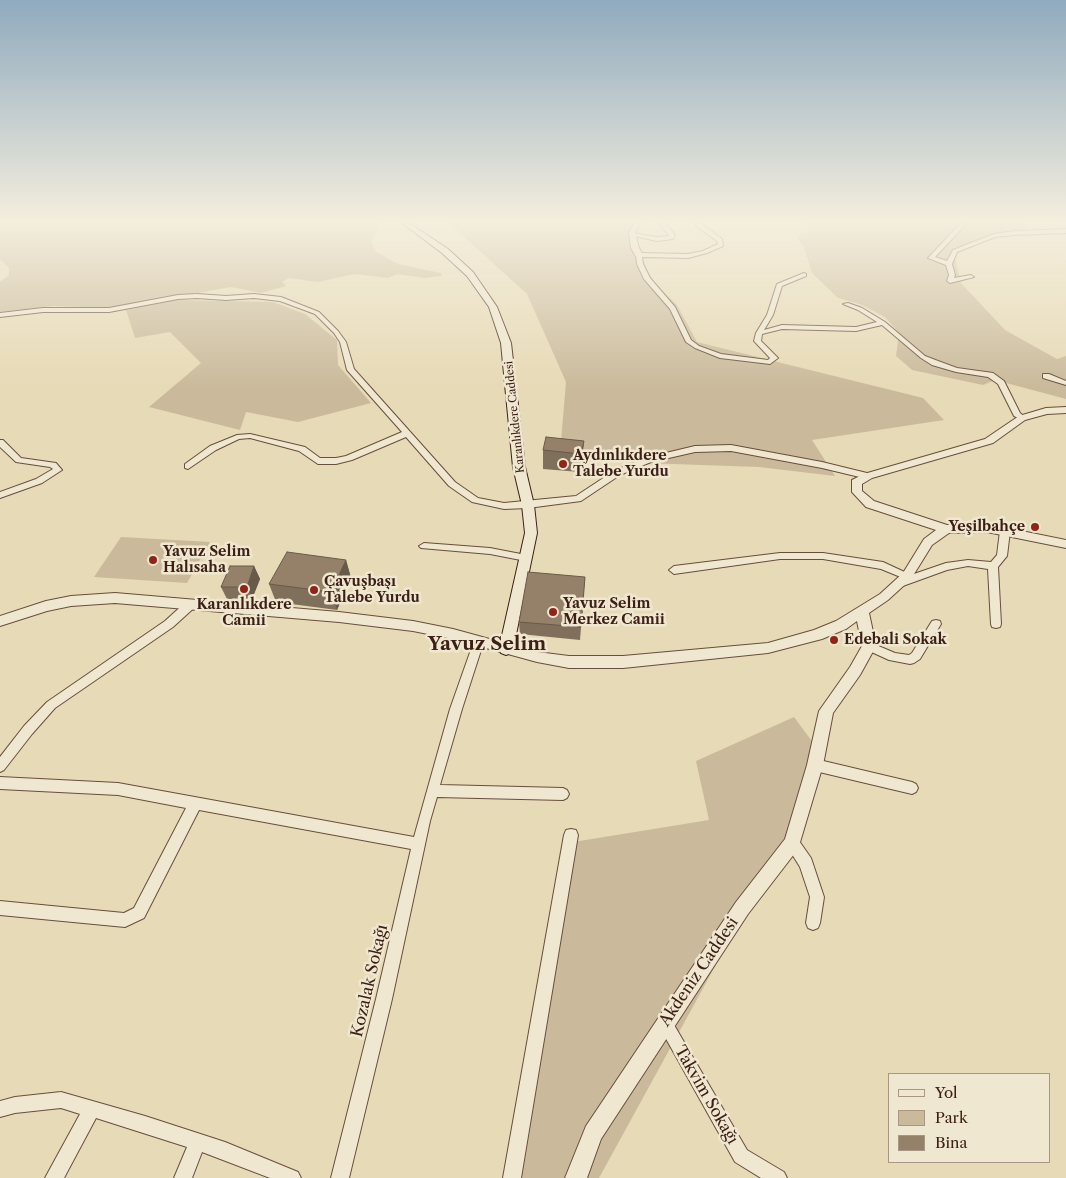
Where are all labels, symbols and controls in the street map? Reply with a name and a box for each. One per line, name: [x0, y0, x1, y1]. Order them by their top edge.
street label: Karanlıkdere Caddesi: [503, 360, 527, 474]
place label: Aydınlıkdere Talebe Yurdu: [573, 448, 669, 481]
marker: Aydınlıkdere Talebe Yurdu: [557, 458, 569, 470]
place label: Yeşilbahçe: [948, 519, 1025, 535]
marker: Yeşilbahçe: [1029, 521, 1041, 533]
place label: Yavuz Selim Halısaha: [163, 544, 250, 576]
marker: Yavuz Selim Halısaha: [147, 554, 159, 566]
place label: Çavuşbaşı Talebe Yurdu: [324, 574, 420, 606]
marker: Karanlıkdere Camii: [238, 583, 250, 595]
marker: Çavuşbaşı Talebe Yurdu: [308, 584, 320, 596]
place label: Yavuz Selim Merkez Camii: [563, 596, 665, 628]
place label: Karanlıkdere Camii: [196, 597, 292, 630]
marker: Yavuz Selim Merkez Camii: [547, 606, 559, 618]
place label: Edebali Sokak: [844, 632, 947, 648]
district label: Yavuz Selim: [428, 634, 546, 656]
marker: Edebali Sokak: [828, 634, 840, 646]
street label: Akdeniz Caddesi: [655, 914, 743, 1030]
street label: Kozalak Sokağı: [348, 923, 392, 1039]
street label: Takvim Sokağı: [670, 1042, 742, 1148]
legend: [888, 1073, 1051, 1163]
text: Yol: [935, 1083, 958, 1102]
text: Park: [935, 1108, 968, 1127]
text: Bina: [935, 1133, 967, 1152]

